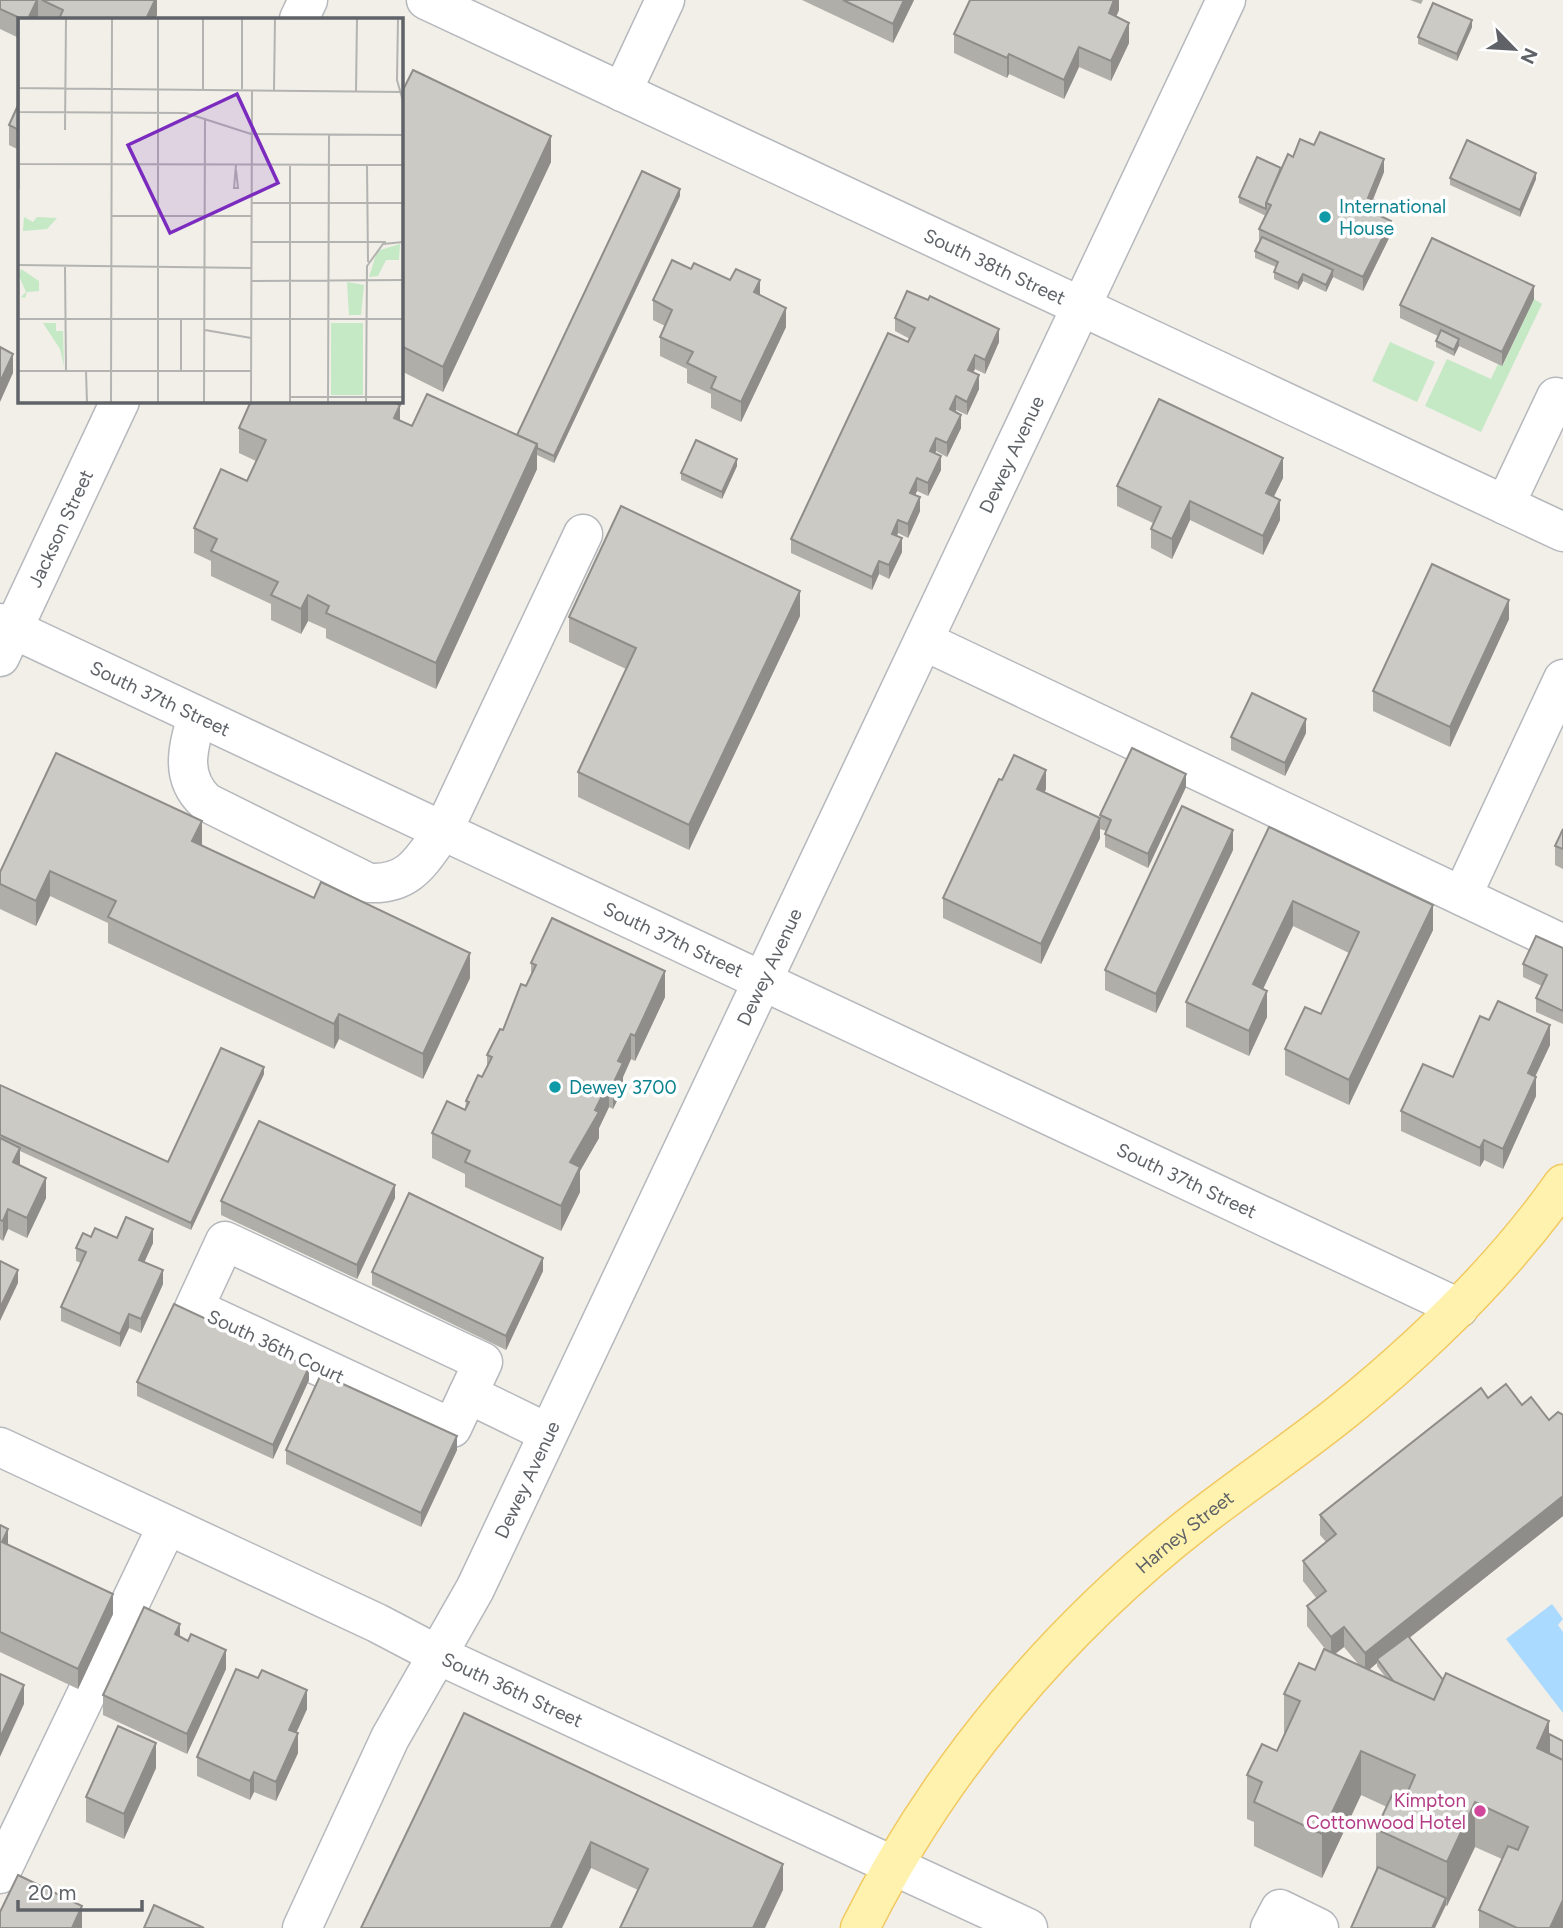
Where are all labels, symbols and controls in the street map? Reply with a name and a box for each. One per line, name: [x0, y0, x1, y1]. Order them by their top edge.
north arrow: [1479, 14, 1549, 84]
inset map: [18, 18, 402, 402]
text: N: [1515, 44, 1542, 67]
place label: International House: [1339, 195, 1446, 240]
marker: International House: [1317, 209, 1333, 225]
street label: South 38th Street: [920, 224, 1069, 310]
street label: Dewey Avenue: [974, 392, 1049, 517]
street label: Jackson Street: [23, 466, 98, 591]
street label: South 37th Street: [86, 656, 234, 741]
street label: South 37th Street: [600, 897, 747, 982]
street label: Dewey Avenue: [732, 905, 807, 1029]
place label: Dewey 3700: [569, 1076, 677, 1099]
marker: Dewey 3700: [547, 1079, 563, 1095]
street label: South 37th Street: [1113, 1138, 1260, 1223]
street label: South 36th Court: [204, 1305, 348, 1388]
street label: Dewey Avenue: [490, 1417, 565, 1542]
street label: Harney Street: [1131, 1486, 1238, 1579]
street label: South 36th Street: [438, 1647, 586, 1732]
place label: Kimpton Cottonwood Hotel: [1306, 1789, 1466, 1834]
marker: Kimpton Cottonwood Hotel: [1472, 1803, 1488, 1819]
scale bar: [18, 1868, 142, 1912]
text: 20 m: [28, 1880, 76, 1905]

